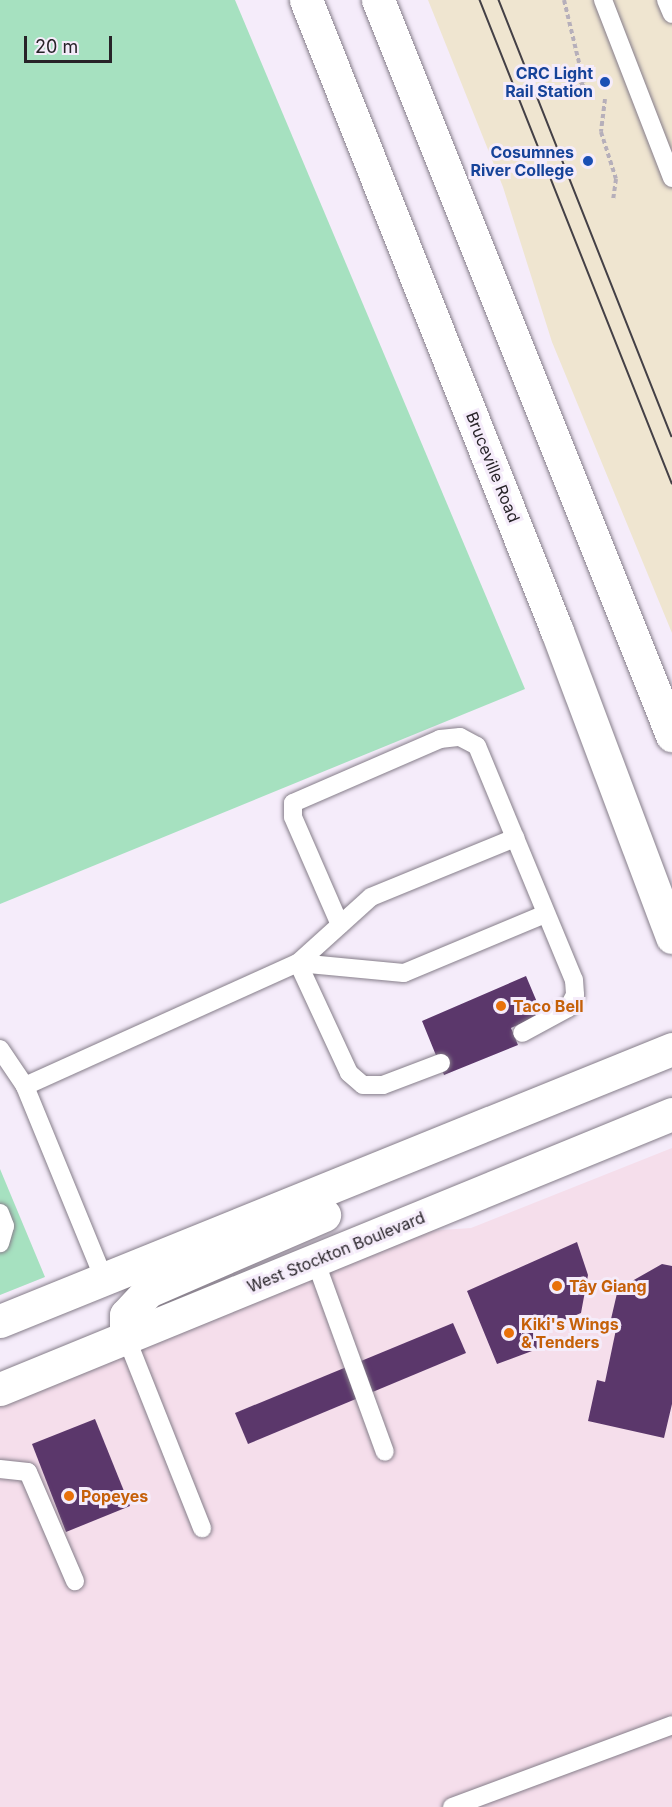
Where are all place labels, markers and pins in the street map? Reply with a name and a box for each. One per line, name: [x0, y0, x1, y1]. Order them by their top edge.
place label: CRC Light Rail Station: [505, 63, 593, 101]
marker: CRC Light Rail Station: [598, 75, 612, 89]
place label: Cosumnes River College: [471, 142, 574, 180]
marker: Cosumnes River College: [579, 152, 597, 170]
place label: Taco Bell: [513, 996, 584, 1016]
marker: Taco Bell: [494, 999, 508, 1013]
place label: Tây Giang: [569, 1276, 647, 1296]
marker: Tây Giang: [550, 1279, 564, 1293]
place label: Kiki's Wings & Tenders: [521, 1314, 619, 1352]
marker: Kiki's Wings & Tenders: [502, 1326, 516, 1340]
place label: Popeyes: [81, 1486, 148, 1506]
marker: Popeyes: [62, 1489, 76, 1503]

